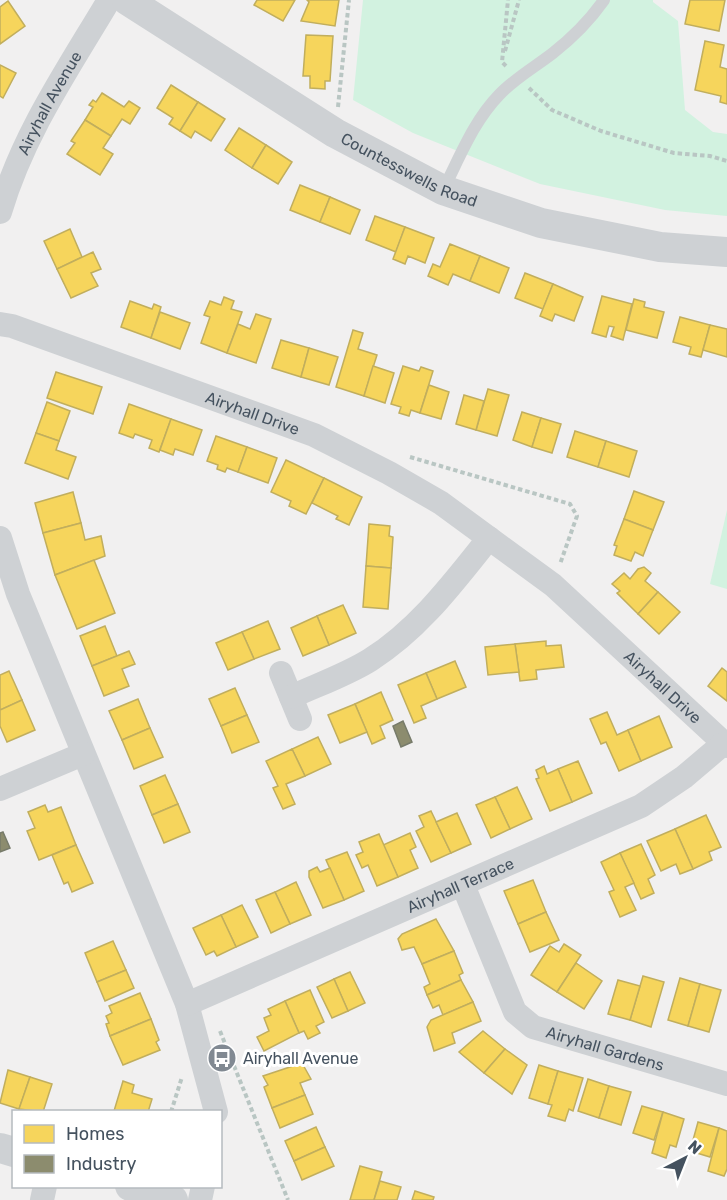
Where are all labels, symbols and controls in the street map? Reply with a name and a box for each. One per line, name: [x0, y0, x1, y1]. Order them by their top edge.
street label: Airyhall Avenue: [14, 48, 86, 158]
street label: Countesswells Road: [338, 129, 480, 211]
street label: Airyhall Drive: [203, 388, 302, 439]
street label: Airyhall Drive: [620, 647, 705, 728]
street label: Airyhall Terrace: [404, 854, 517, 917]
street label: Airyhall Gardens: [544, 1022, 666, 1075]
bus stop icon: Airyhall Avenue: [206, 1042, 238, 1074]
place label: Airyhall Avenue: [243, 1049, 358, 1068]
legend: [12, 1110, 222, 1188]
text: Homes: [66, 1123, 124, 1145]
north arrow: [655, 1128, 715, 1188]
text: N: [684, 1136, 705, 1158]
text: Industry: [66, 1153, 136, 1175]

